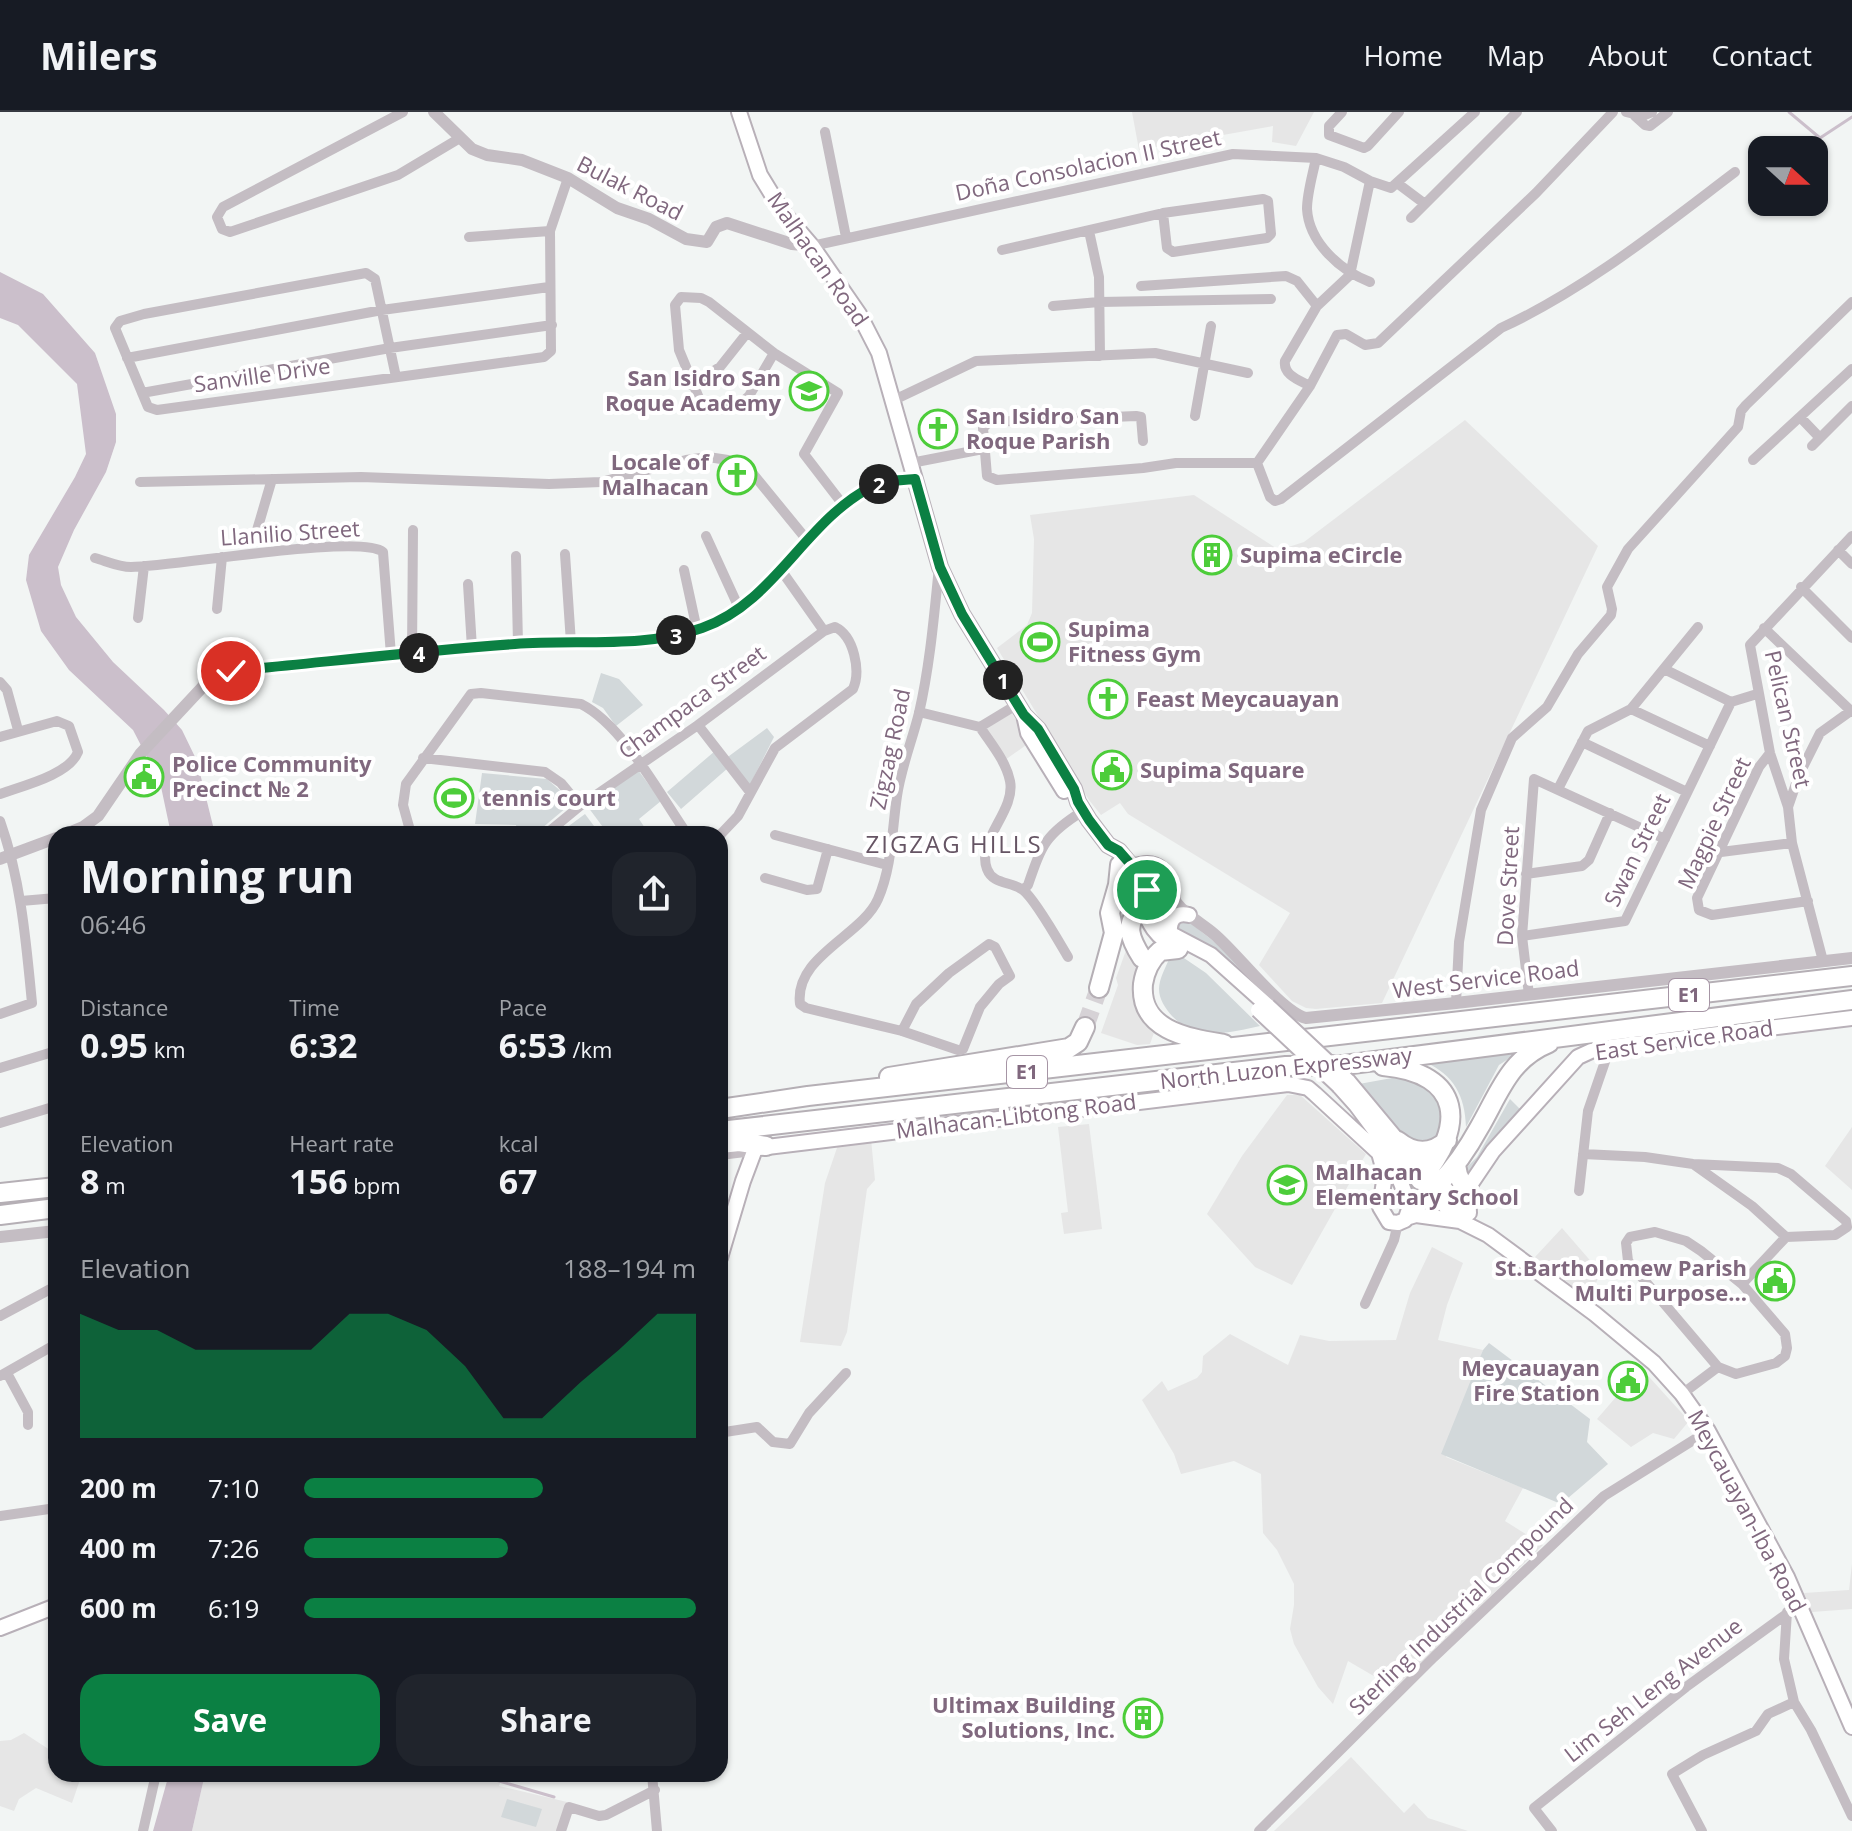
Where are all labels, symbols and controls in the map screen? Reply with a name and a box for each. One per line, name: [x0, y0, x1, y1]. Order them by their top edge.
text: Milers: [40, 29, 158, 81]
text: Home: [1364, 36, 1443, 74]
text: Map: [1487, 36, 1545, 74]
text: About: [1589, 36, 1667, 74]
text: Contact: [1711, 36, 1812, 74]
street label: Doña Consolacion II Street: [952, 121, 1223, 207]
north arrow: [1748, 136, 1828, 216]
map controls: [1748, 136, 1828, 216]
street label: Bulak Road: [572, 148, 689, 227]
street label: Malhacan Road: [761, 185, 876, 332]
street label: Sanville Drive: [192, 350, 332, 398]
place label: San Isidro San Roque Academy: [605, 362, 781, 417]
school or university icon: San Isidro San Roque Academy: [788, 370, 830, 412]
place label: San Isidro San Roque Parish: [966, 400, 1120, 455]
church icon: San Isidro San Roque Parish: [917, 408, 959, 450]
place label: Locale of Malhacan: [601, 446, 710, 501]
church icon: Locale of Malhacan: [716, 454, 758, 496]
pin: 2: [859, 464, 899, 504]
text: 2: [873, 469, 885, 499]
street label: Llanilio Street: [219, 512, 361, 552]
building icon: Supima eCircle: [1191, 534, 1233, 576]
place label: Supima eCircle: [1240, 539, 1403, 569]
place label: Supima Fitness Gym: [1068, 613, 1201, 668]
pin: 3: [656, 615, 696, 655]
text: 3: [670, 620, 682, 650]
sports icon: Supima Fitness Gym: [1019, 621, 1061, 663]
pin: 4: [399, 633, 439, 673]
pin: [197, 637, 265, 705]
street label: Champaca Street: [612, 637, 771, 765]
text: 4: [413, 638, 425, 668]
street label: Pelican Street: [1759, 647, 1819, 791]
icon: check: [209, 649, 253, 693]
pin: 1: [983, 660, 1023, 700]
text: 1: [997, 665, 1009, 695]
church icon: Feast Meycauayan: [1087, 678, 1129, 720]
place label: Feast Meycauayan: [1136, 683, 1339, 713]
street label: Zigzag Road: [862, 686, 916, 812]
place label: Police Community Precinct № 2: [172, 748, 372, 803]
public building icon: Supima Square: [1091, 749, 1133, 791]
street label: Magpie Street: [1669, 752, 1757, 893]
place label: Supima Square: [1140, 754, 1305, 784]
public building icon: Police Community Precinct № 2: [123, 756, 165, 798]
sports icon: tennis court: [433, 777, 475, 819]
place label: tennis court: [482, 782, 616, 812]
street label: Swan Street: [1596, 788, 1676, 911]
street label: Dove Street: [1489, 825, 1525, 947]
district label: ZIGZAG HILLS: [865, 827, 1043, 860]
text: Morning run: [80, 846, 354, 906]
button: share: [612, 852, 696, 936]
pin: [1113, 856, 1181, 924]
icon: arrive: [1125, 868, 1169, 912]
text: 06:46: [80, 906, 146, 942]
street label: West Service Road: [1391, 952, 1581, 1004]
road number: E1: [1669, 979, 1709, 1011]
text: Distance: [80, 992, 168, 1022]
text: Time: [289, 992, 340, 1022]
text: Pace: [499, 992, 547, 1022]
street label: East Service Road: [1593, 1012, 1775, 1066]
text: 0.95: [80, 1022, 148, 1068]
text: 6:32: [289, 1022, 357, 1068]
text: 6:53: [499, 1022, 567, 1068]
text: km: [148, 1034, 186, 1064]
text: /km: [567, 1034, 612, 1064]
street label: North Luzon Expressway: [1158, 1039, 1414, 1095]
road number: E1: [1007, 1056, 1047, 1088]
street label: Malhacan-Libtong Road: [894, 1085, 1138, 1145]
text: Elevation: [80, 1128, 173, 1158]
text: Heart rate: [289, 1128, 394, 1158]
text: kcal: [499, 1128, 539, 1158]
place label: Malhacan Elementary School: [1315, 1156, 1519, 1211]
text: 8: [80, 1158, 99, 1204]
text: 156: [289, 1158, 348, 1204]
text: 67: [499, 1158, 538, 1204]
school or university icon: Malhacan Elementary School: [1266, 1164, 1308, 1206]
text: m: [99, 1170, 126, 1200]
text: bpm: [348, 1170, 401, 1200]
text: Elevation: [80, 1250, 190, 1286]
text: 188–194 m: [563, 1250, 696, 1286]
place label: St.Bartholomew Parish Multi Purpose...: [1495, 1252, 1747, 1307]
public building icon: St.Bartholomew Parish Multi Purpose...: [1754, 1260, 1796, 1302]
place label: Meycauayan Fire Station: [1461, 1352, 1600, 1407]
public building icon: Meycauayan Fire Station: [1607, 1360, 1649, 1402]
street label: Meycauayan-Iba Road: [1682, 1404, 1814, 1617]
text: 200 m: [80, 1470, 157, 1506]
text: 7:10: [208, 1470, 259, 1506]
street label: Sterling Industrial Compound: [1342, 1490, 1579, 1721]
text: 400 m: [80, 1530, 157, 1566]
text: 7:26: [208, 1530, 259, 1566]
text: 600 m: [80, 1590, 157, 1626]
text: 6:19: [208, 1590, 259, 1626]
street label: Lim Seh Leng Avenue: [1557, 1610, 1748, 1768]
button: Save: [80, 1674, 380, 1766]
button: Share: [396, 1674, 696, 1766]
place label: Ultimax Building Solutions, Inc.: [932, 1689, 1116, 1744]
building icon: Ultimax Building Solutions, Inc.: [1122, 1697, 1164, 1739]

